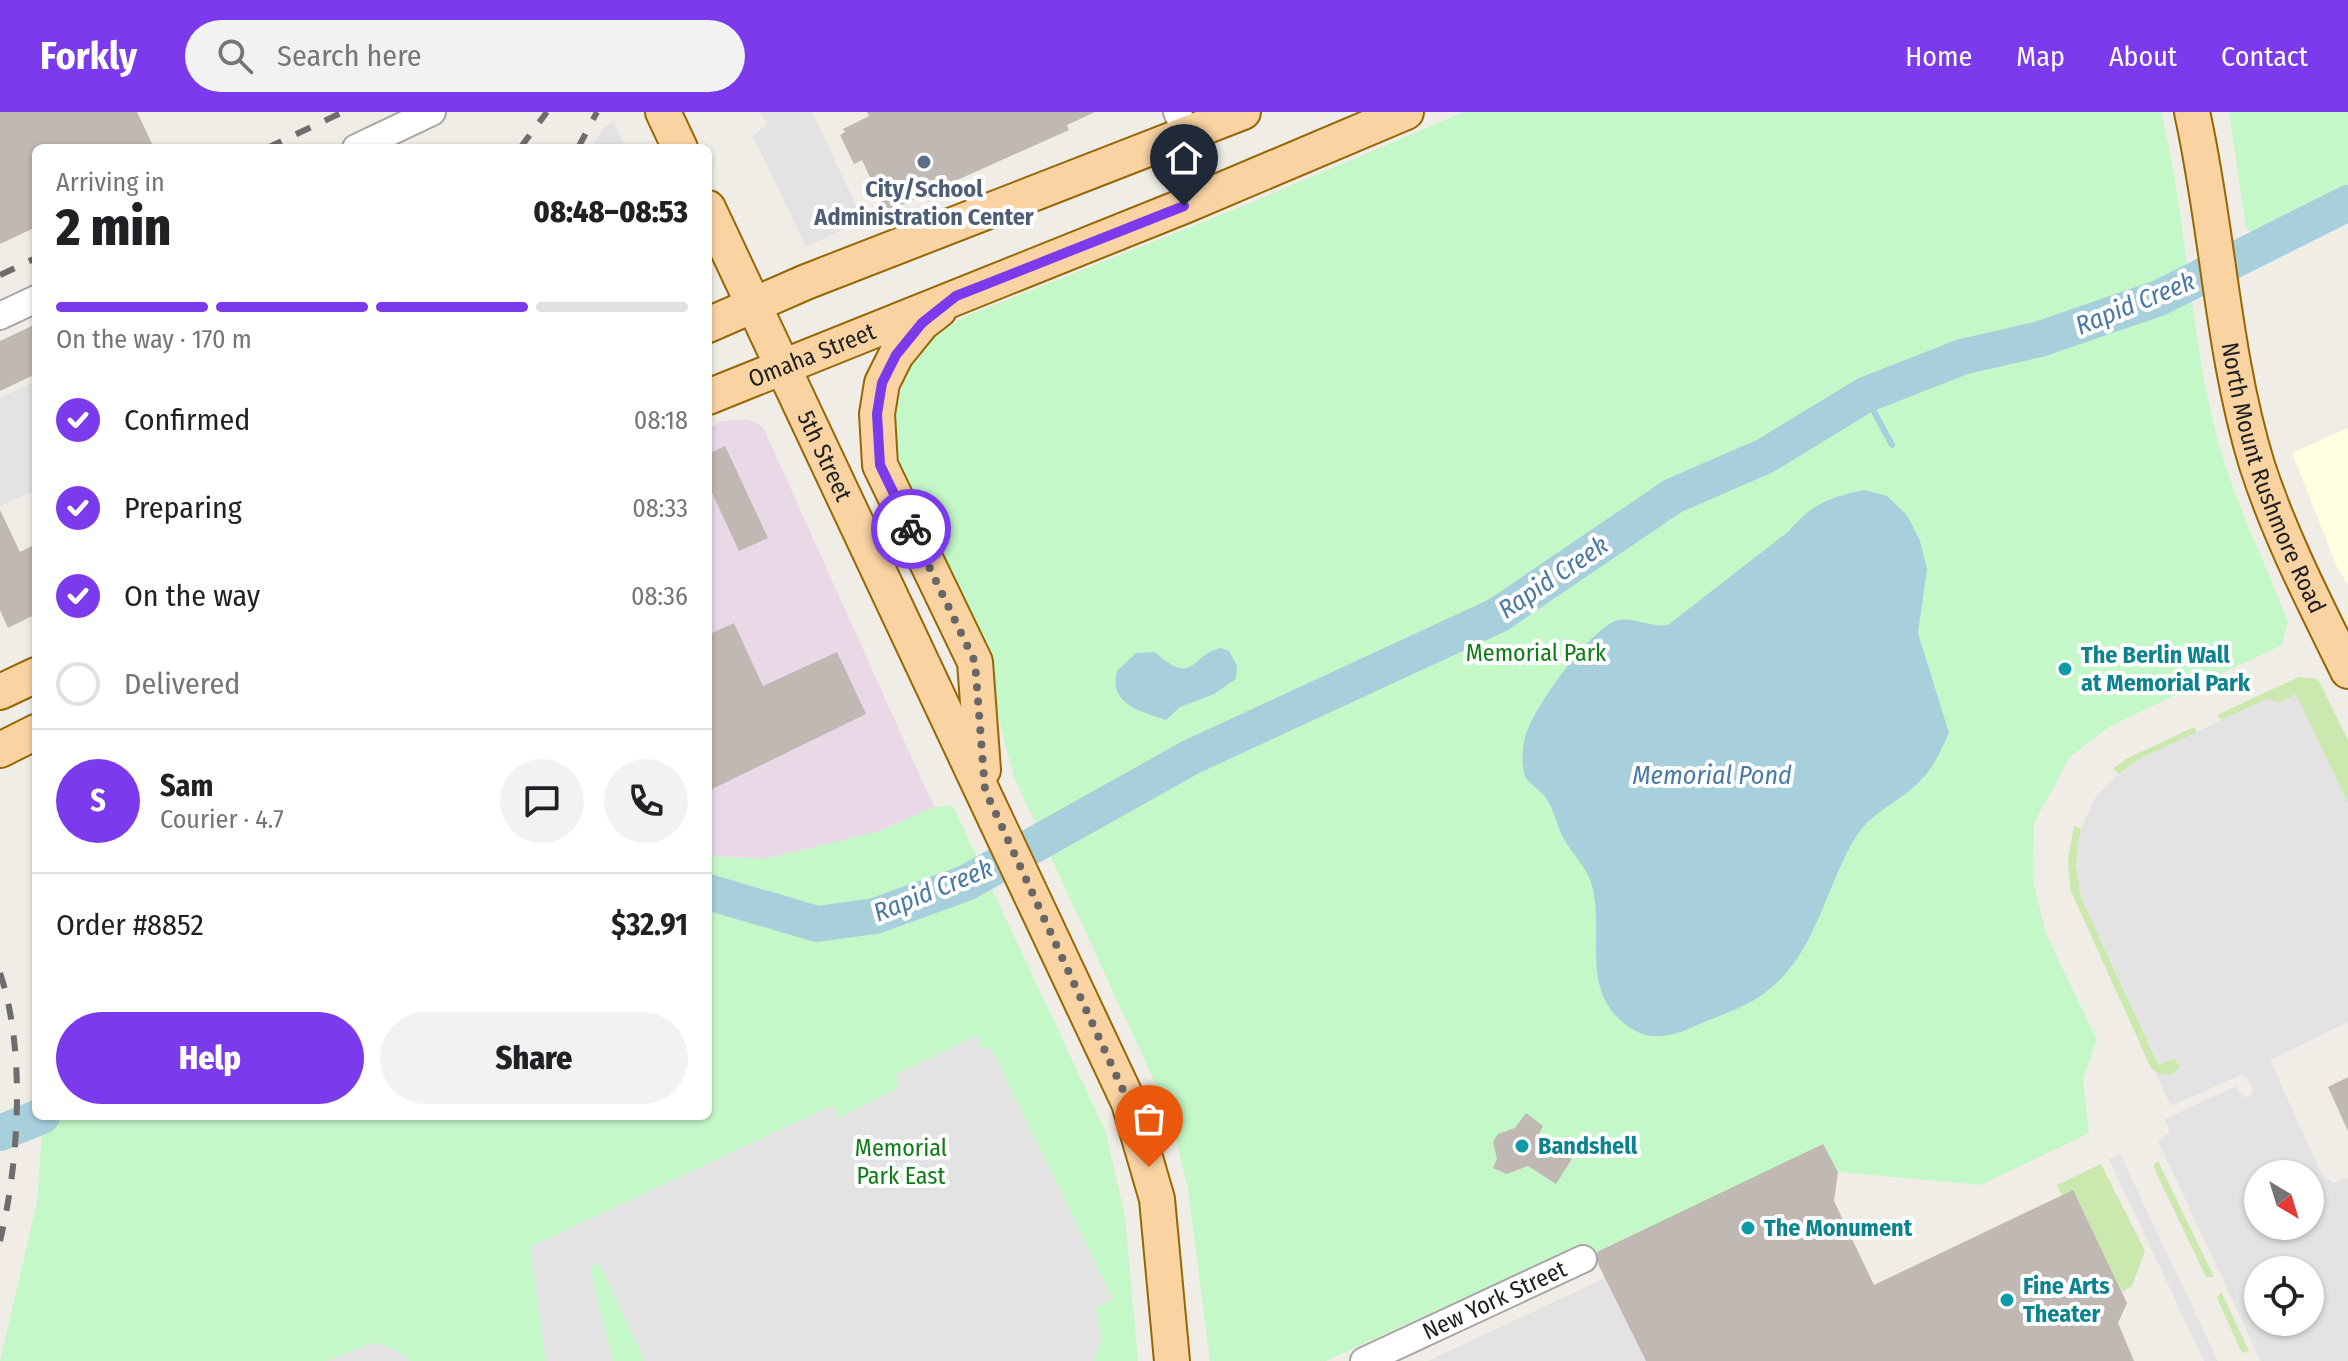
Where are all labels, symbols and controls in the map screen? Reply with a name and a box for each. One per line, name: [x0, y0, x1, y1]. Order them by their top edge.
search box: [185, 20, 745, 92]
text: Forkly: [40, 33, 137, 79]
icon: search: [213, 34, 257, 78]
text: Search here: [277, 38, 422, 74]
text: Home: [1905, 40, 1972, 73]
text: Map: [2016, 40, 2065, 73]
text: About: [2109, 40, 2177, 73]
text: Contact: [2221, 40, 2308, 73]
pin: [1150, 124, 1218, 206]
icon: home: [1162, 136, 1206, 180]
marker: City/School Administration Center: [915, 153, 933, 171]
text: Arriving in: [56, 167, 165, 198]
place label: City/School Administration Center: [813, 175, 1034, 231]
text: 08:48–08:53: [533, 194, 688, 230]
text: 2 min: [56, 196, 171, 259]
water label: Rapid Creek: [2071, 266, 2199, 341]
street label: Omaha Street: [744, 317, 880, 393]
text: On the way · 170 m: [56, 324, 252, 355]
street label: North Mount Rushmore Road: [2216, 340, 2331, 618]
icon: check: [56, 398, 100, 442]
text: Confirmed: [124, 402, 250, 438]
text: 08:18: [634, 405, 688, 436]
street label: 5th Street: [792, 407, 858, 505]
icon: check: [56, 486, 100, 530]
courier: [871, 489, 951, 569]
text: Preparing: [124, 490, 242, 526]
text: 08:33: [632, 493, 688, 524]
icon: bike: [889, 507, 933, 551]
water label: Rapid Creek: [1493, 529, 1614, 625]
icon: check: [56, 574, 100, 618]
text: On the way: [124, 578, 260, 614]
text: 08:36: [631, 581, 688, 612]
park label: Memorial Park: [1466, 639, 1607, 667]
place label: The Berlin Wall at Memorial Park: [2081, 641, 2251, 697]
marker: The Berlin Wall at Memorial Park: [2056, 660, 2074, 678]
text: Delivered: [124, 666, 240, 702]
button: chat: [500, 759, 584, 843]
button: phone: [604, 759, 688, 843]
water label: Memorial Pond: [1632, 760, 1792, 791]
text: Sam: [160, 768, 213, 804]
text: S: [90, 783, 106, 819]
text: Courier · 4.7: [160, 804, 284, 835]
water label: Rapid Creek: [869, 853, 997, 928]
text: Order #8852: [56, 907, 204, 943]
text: $32.91: [611, 907, 688, 943]
button: Help: [56, 1012, 364, 1104]
button: Share: [380, 1012, 688, 1104]
pin: [1115, 1085, 1183, 1167]
icon: bag: [1127, 1097, 1171, 1141]
place label: Bandshell: [1538, 1132, 1638, 1160]
park label: Memorial Park East: [855, 1134, 947, 1190]
marker: Bandshell: [1513, 1137, 1531, 1155]
north arrow: [2244, 1160, 2324, 1240]
map controls: [2244, 1160, 2324, 1336]
place label: The Monument: [1764, 1214, 1913, 1242]
marker: The Monument: [1739, 1219, 1757, 1237]
street label: New York Street: [1418, 1255, 1571, 1346]
button: locate: [2244, 1256, 2324, 1336]
place label: Fine Arts Theater: [2023, 1272, 2110, 1328]
marker: Fine Arts Theater: [1998, 1291, 2016, 1309]

